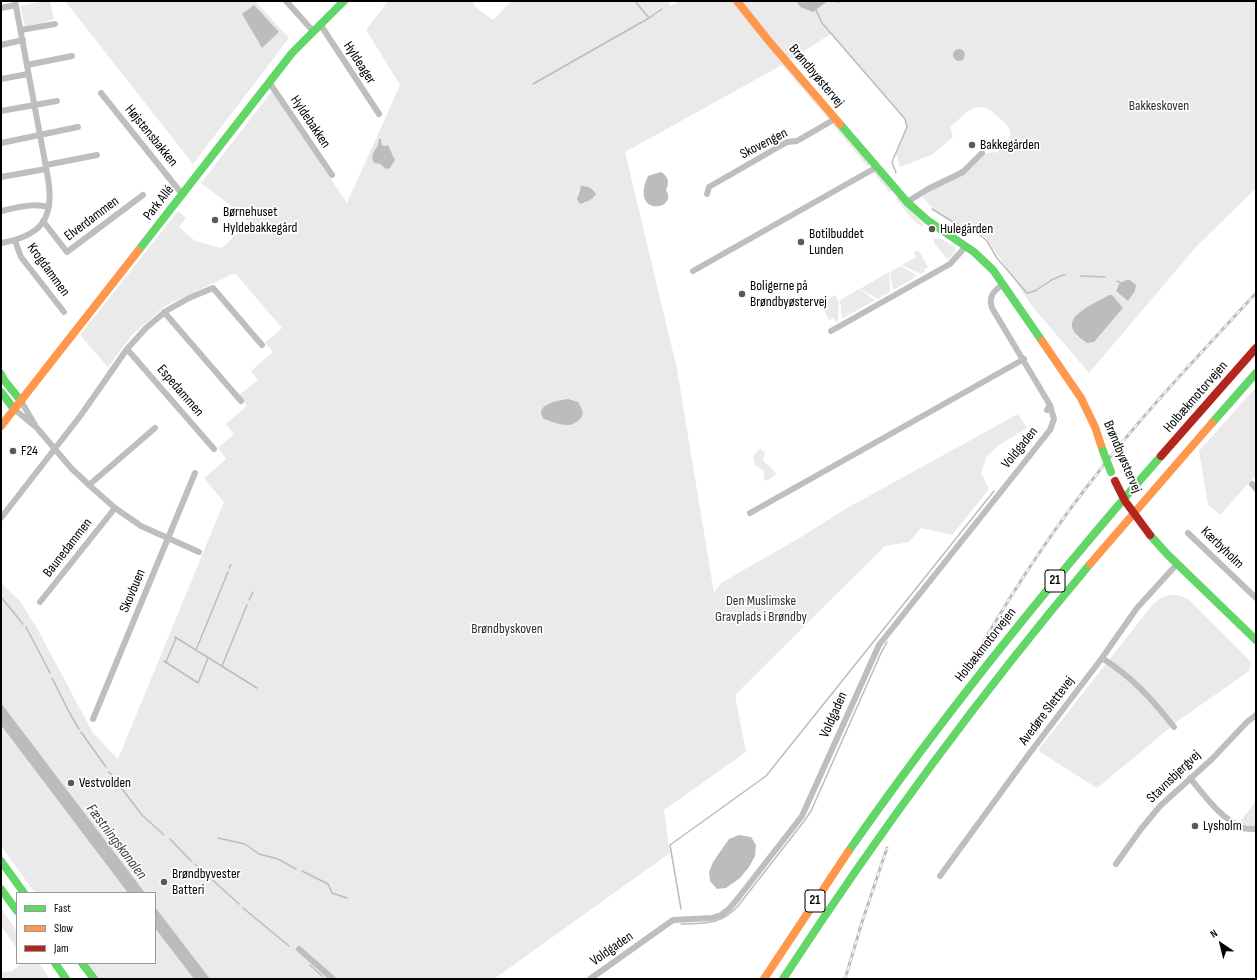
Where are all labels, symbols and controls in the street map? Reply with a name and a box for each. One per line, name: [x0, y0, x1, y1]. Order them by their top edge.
street label: Hyldeager: [339, 39, 379, 87]
street label: Brøndbyøstervej: [785, 41, 847, 111]
street label: Hyldebakken: [286, 92, 334, 152]
park label: Bakkeskoven: [1129, 98, 1189, 114]
street label: Højstensbakken: [121, 102, 181, 170]
street label: Skovengen: [738, 125, 790, 163]
place label: Bakkegården: [980, 137, 1040, 153]
marker: Bakkegården: [967, 140, 977, 150]
street label: Park Allé: [140, 182, 178, 224]
street label: Elverdammen: [61, 193, 123, 245]
place label: Børnehuset Hyldebakkegård: [223, 204, 297, 236]
marker: Børnehuset Hyldebakkegård: [210, 215, 220, 225]
place label: Hulegården: [940, 221, 993, 237]
marker: Hulegården: [927, 224, 937, 234]
place label: Botilbuddet Lunden: [809, 226, 864, 258]
marker: Botilbuddet Lunden: [796, 237, 806, 247]
street label: Krogdammen: [23, 240, 73, 300]
place label: Boligerne på Brøndbyøstervej: [750, 278, 827, 310]
marker: Boligerne på Brøndbyøstervej: [737, 289, 747, 299]
street label: Holbækmotorvejen: [1160, 358, 1232, 436]
street label: Espedammen: [153, 362, 207, 420]
street label: Brøndbyøstervej: [1099, 418, 1145, 496]
street label: Voldgaden: [998, 424, 1042, 472]
place label: F24: [21, 443, 38, 459]
marker: F24: [8, 446, 18, 456]
street label: Baunedammen: [40, 515, 96, 581]
street label: Kærbyholm: [1197, 523, 1247, 573]
street label: Skovbuen: [116, 567, 150, 615]
road number: 21: [1045, 570, 1065, 592]
park label: Den Muslimske Gravplads i Brøndby: [715, 593, 807, 626]
street label: Holbækmotorvejen: [952, 605, 1020, 685]
park label: Brøndbyskoven: [471, 621, 543, 637]
street label: Avedøre Slettevej: [1016, 673, 1078, 749]
street label: Voldgaden: [816, 689, 852, 741]
street label: Stavnsbjergvej: [1144, 747, 1204, 807]
place label: Vestvolden: [79, 775, 131, 791]
marker: Vestvolden: [66, 778, 76, 788]
water label: Fæstningskanalen: [82, 801, 150, 883]
place label: Lysholm: [1203, 818, 1242, 834]
marker: Lysholm: [1190, 821, 1200, 831]
place label: Brøndbyvester Batteri: [172, 866, 241, 898]
marker: Brøndbyvester Batteri: [159, 877, 169, 887]
road number: 21: [805, 890, 825, 912]
legend: [16, 892, 156, 964]
text: Fast: [54, 901, 71, 916]
text: Slow: [54, 921, 73, 936]
north arrow: [1201, 924, 1241, 964]
text: N: [1208, 927, 1220, 941]
street label: Voldgaden: [587, 928, 637, 970]
text: Jam: [54, 941, 69, 956]

